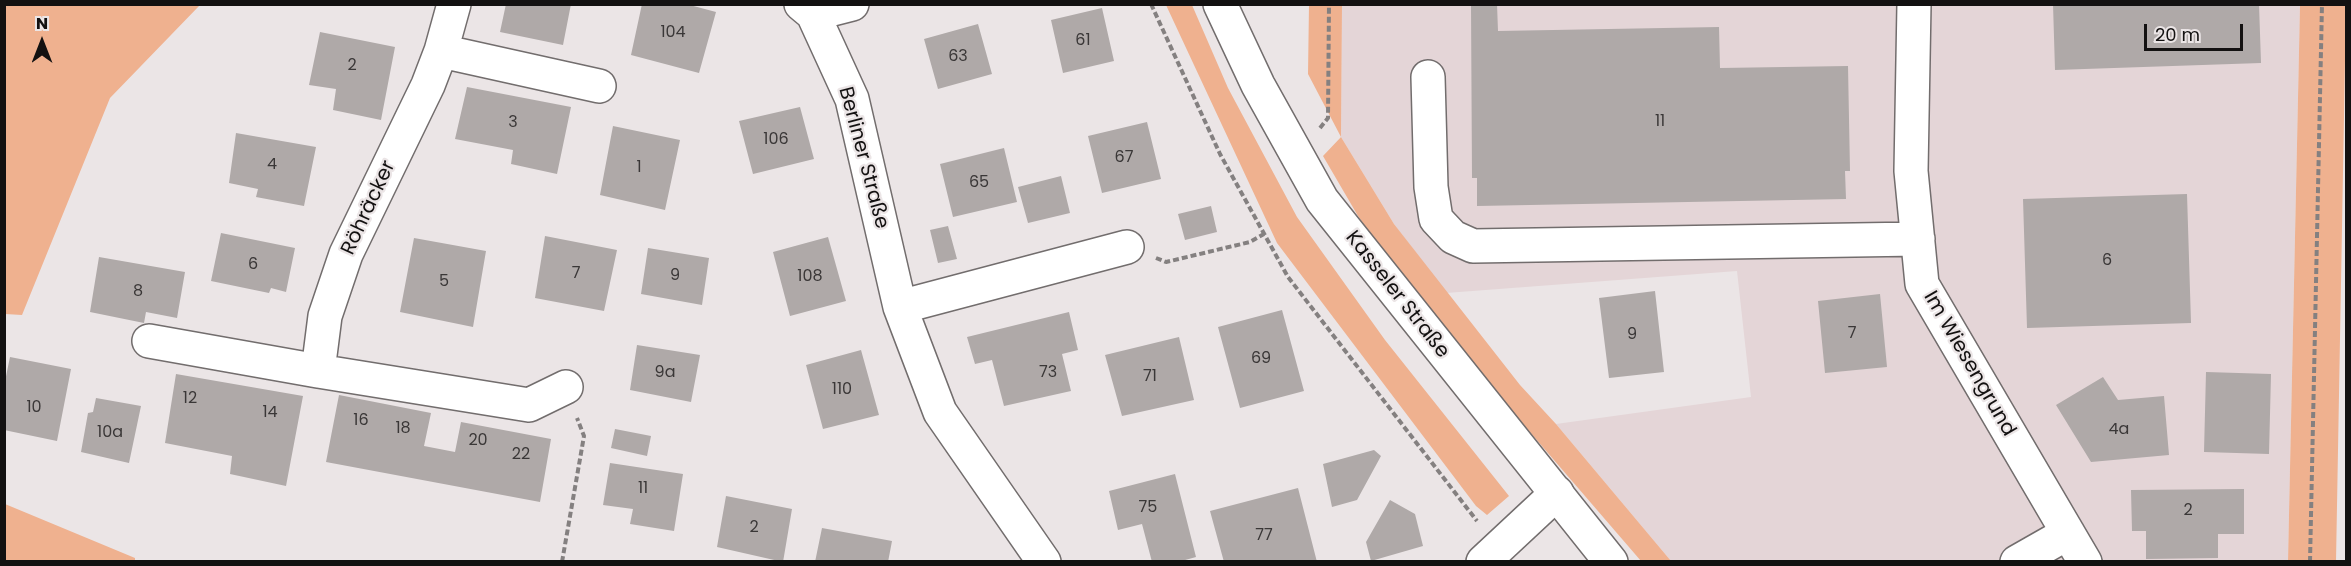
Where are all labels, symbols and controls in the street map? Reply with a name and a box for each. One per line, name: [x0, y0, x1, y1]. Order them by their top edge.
north arrow: [12, 12, 72, 72]
text: N: [36, 12, 48, 35]
scale bar: [2147, 12, 2246, 50]
text: 20 m: [2155, 22, 2200, 47]
house number: 104: [660, 23, 686, 43]
house number: 61: [1075, 31, 1091, 51]
house number: 63: [948, 47, 968, 67]
house number: 2: [347, 56, 357, 76]
street label: Berliner Straße: [833, 84, 893, 232]
house number: 11: [1655, 112, 1665, 132]
house number: 3: [508, 113, 518, 133]
house number: 106: [763, 130, 789, 150]
house number: 67: [1115, 148, 1133, 168]
house number: 4: [267, 155, 277, 175]
street label: Röhräcker: [337, 157, 401, 259]
house number: 1: [636, 158, 642, 178]
house number: 65: [969, 173, 989, 193]
street label: Kasseler Straße: [1340, 227, 1454, 363]
house number: 6: [2102, 251, 2112, 271]
house number: 6: [248, 255, 258, 275]
house number: 7: [572, 264, 580, 284]
house number: 9: [670, 266, 680, 286]
house number: 108: [797, 267, 823, 287]
house number: 5: [439, 272, 449, 292]
house number: 8: [133, 282, 143, 302]
street label: Im Wiesengrund: [1918, 287, 2020, 441]
house number: 7: [1848, 324, 1856, 344]
house number: 9: [1627, 325, 1637, 345]
house number: 69: [1251, 349, 1271, 369]
house number: 9a: [655, 363, 675, 383]
house number: 73: [1039, 363, 1057, 383]
house number: 71: [1143, 367, 1157, 387]
house number: 110: [832, 380, 852, 400]
house number: 12: [183, 389, 197, 409]
house number: 10: [26, 398, 42, 418]
house number: 14: [262, 403, 278, 423]
house number: 16: [353, 411, 369, 431]
house number: 18: [395, 419, 411, 439]
house number: 4a: [2109, 420, 2129, 440]
house number: 10a: [97, 423, 123, 443]
house number: 20: [468, 431, 488, 451]
house number: 22: [512, 445, 530, 465]
house number: 11: [638, 479, 648, 499]
house number: 75: [1139, 498, 1157, 518]
house number: 2: [2183, 501, 2193, 521]
house number: 2: [749, 518, 759, 538]
house number: 77: [1255, 526, 1273, 546]

